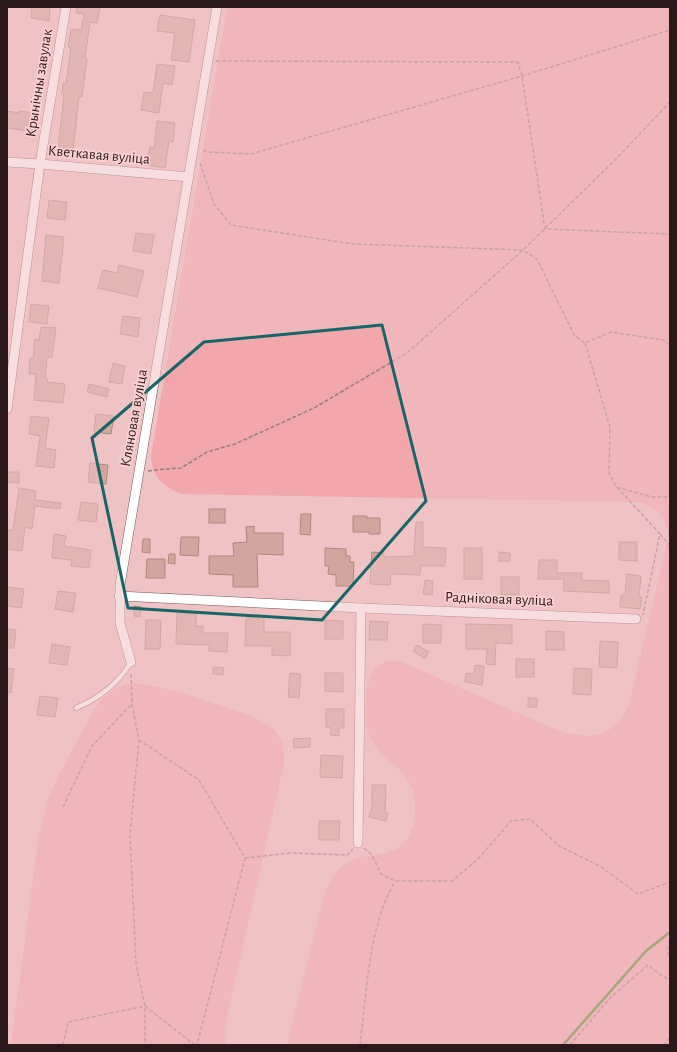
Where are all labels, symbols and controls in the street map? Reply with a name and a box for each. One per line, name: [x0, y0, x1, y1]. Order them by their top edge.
street label: Крынічны завулак: [23, 28, 55, 138]
street label: Кветкавая вуліца: [47, 143, 151, 167]
street label: Кляновая вуліца: [118, 368, 150, 468]
street label: Радніковая вуліца: [445, 590, 554, 608]

